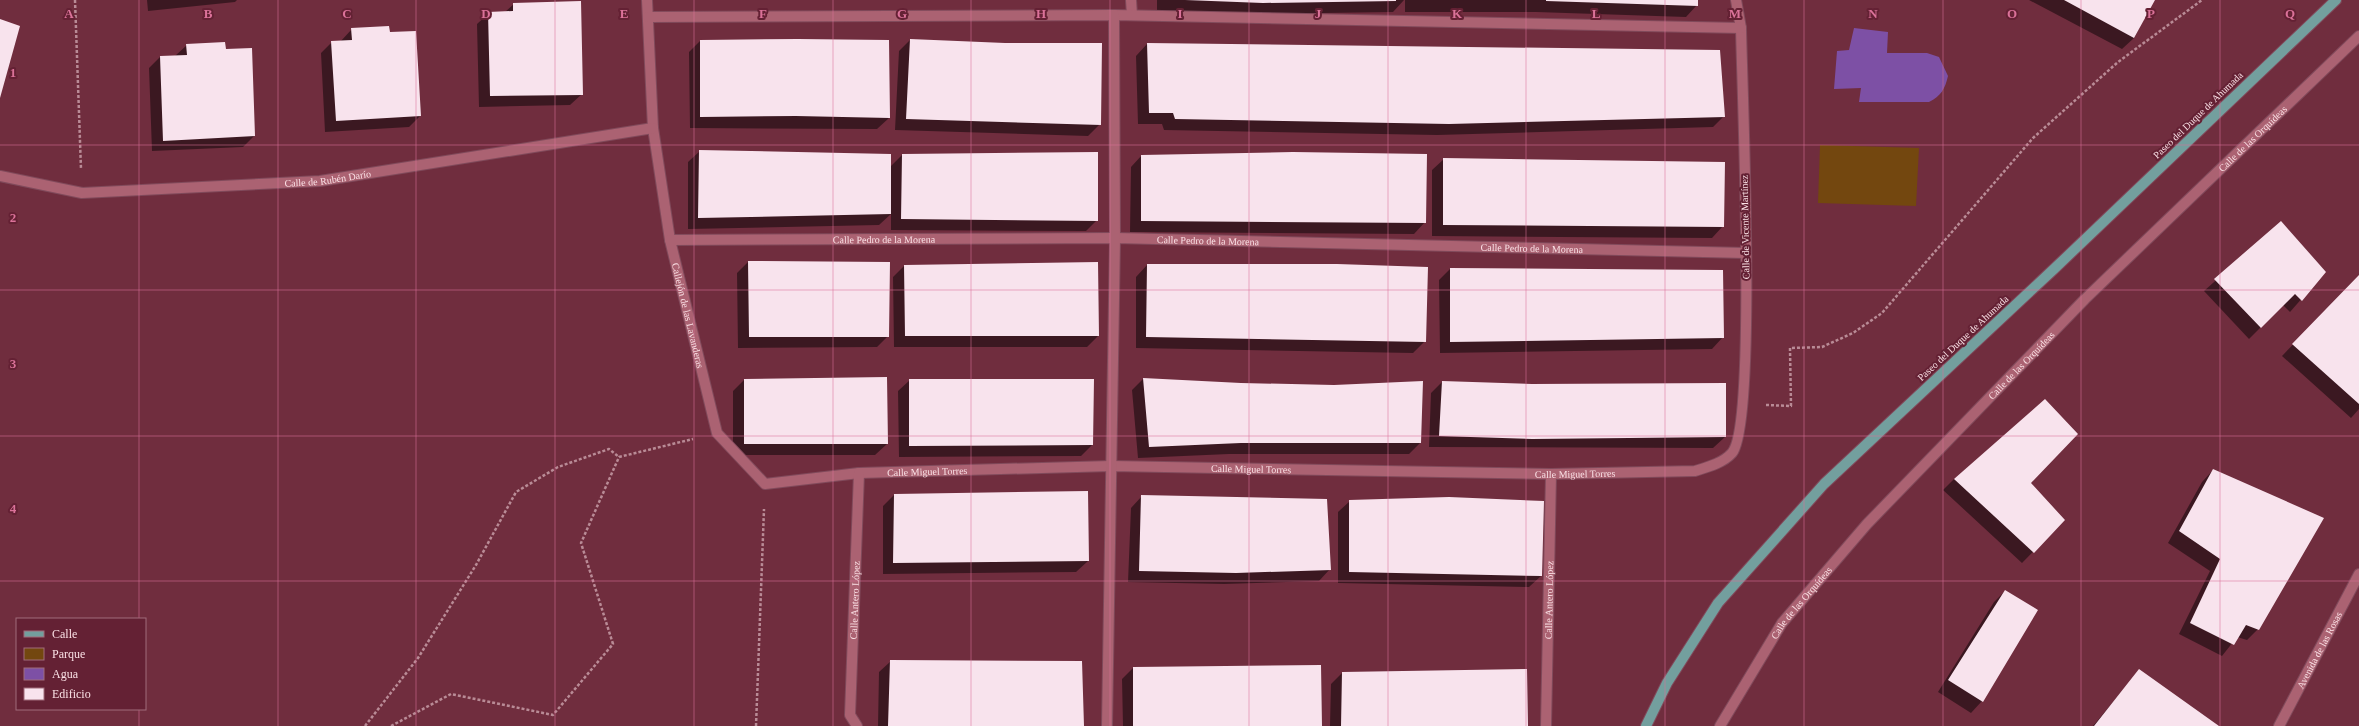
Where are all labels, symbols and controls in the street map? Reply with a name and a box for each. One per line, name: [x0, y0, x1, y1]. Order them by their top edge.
text: A: [64, 6, 74, 21]
text: B: [204, 6, 213, 21]
text: C: [342, 6, 352, 21]
text: D: [481, 6, 491, 21]
text: E: [620, 6, 628, 21]
text: F: [759, 6, 767, 21]
text: G: [897, 6, 907, 21]
text: H: [1036, 6, 1046, 21]
text: I: [1177, 6, 1183, 21]
text: J: [1315, 6, 1322, 21]
text: K: [1452, 6, 1463, 21]
text: L: [1592, 6, 1601, 21]
text: M: [1729, 6, 1741, 21]
text: N: [1868, 6, 1878, 21]
text: O: [2007, 6, 2017, 21]
text: P: [2147, 6, 2155, 21]
text: Q: [2285, 6, 2295, 21]
text: 1: [10, 65, 16, 80]
street label: Paseo del Duque de Ahumada: [2151, 69, 2245, 161]
street label: Calle de las Orquídeas: [2216, 103, 2289, 174]
street label: Calle de Rubén Darío: [284, 167, 372, 188]
street label: Calle de Vicente Martínez: [1739, 174, 1751, 279]
text: 2: [10, 210, 16, 225]
street label: Calle Pedro de la Morena: [833, 233, 936, 245]
street label: Calle Pedro de la Morena: [1157, 233, 1260, 247]
street label: Calle Pedro de la Morena: [1481, 241, 1584, 255]
street label: Callejón de las Lavanderas: [670, 262, 707, 369]
street label: Paseo del Duque de Ahumada: [1915, 293, 2011, 383]
street label: Calle de las Orquídeas: [1986, 329, 2056, 401]
text: 3: [10, 356, 17, 371]
street label: Calle Miguel Torres: [1211, 462, 1292, 475]
street label: Calle Miguel Torres: [887, 464, 968, 478]
street label: Calle Miguel Torres: [1535, 467, 1615, 480]
text: 4: [10, 501, 17, 516]
street label: Calle Antero López: [847, 560, 861, 640]
street label: Calle Antero López: [1542, 560, 1555, 639]
street label: Calle de las Orquídeas: [1768, 564, 1834, 641]
street label: Avenida de las Rosas: [2294, 610, 2344, 690]
legend: [16, 618, 146, 710]
text: Calle: [52, 627, 77, 641]
text: Parque: [52, 647, 85, 661]
text: Agua: [52, 667, 79, 681]
text: Edificio: [52, 687, 91, 701]

